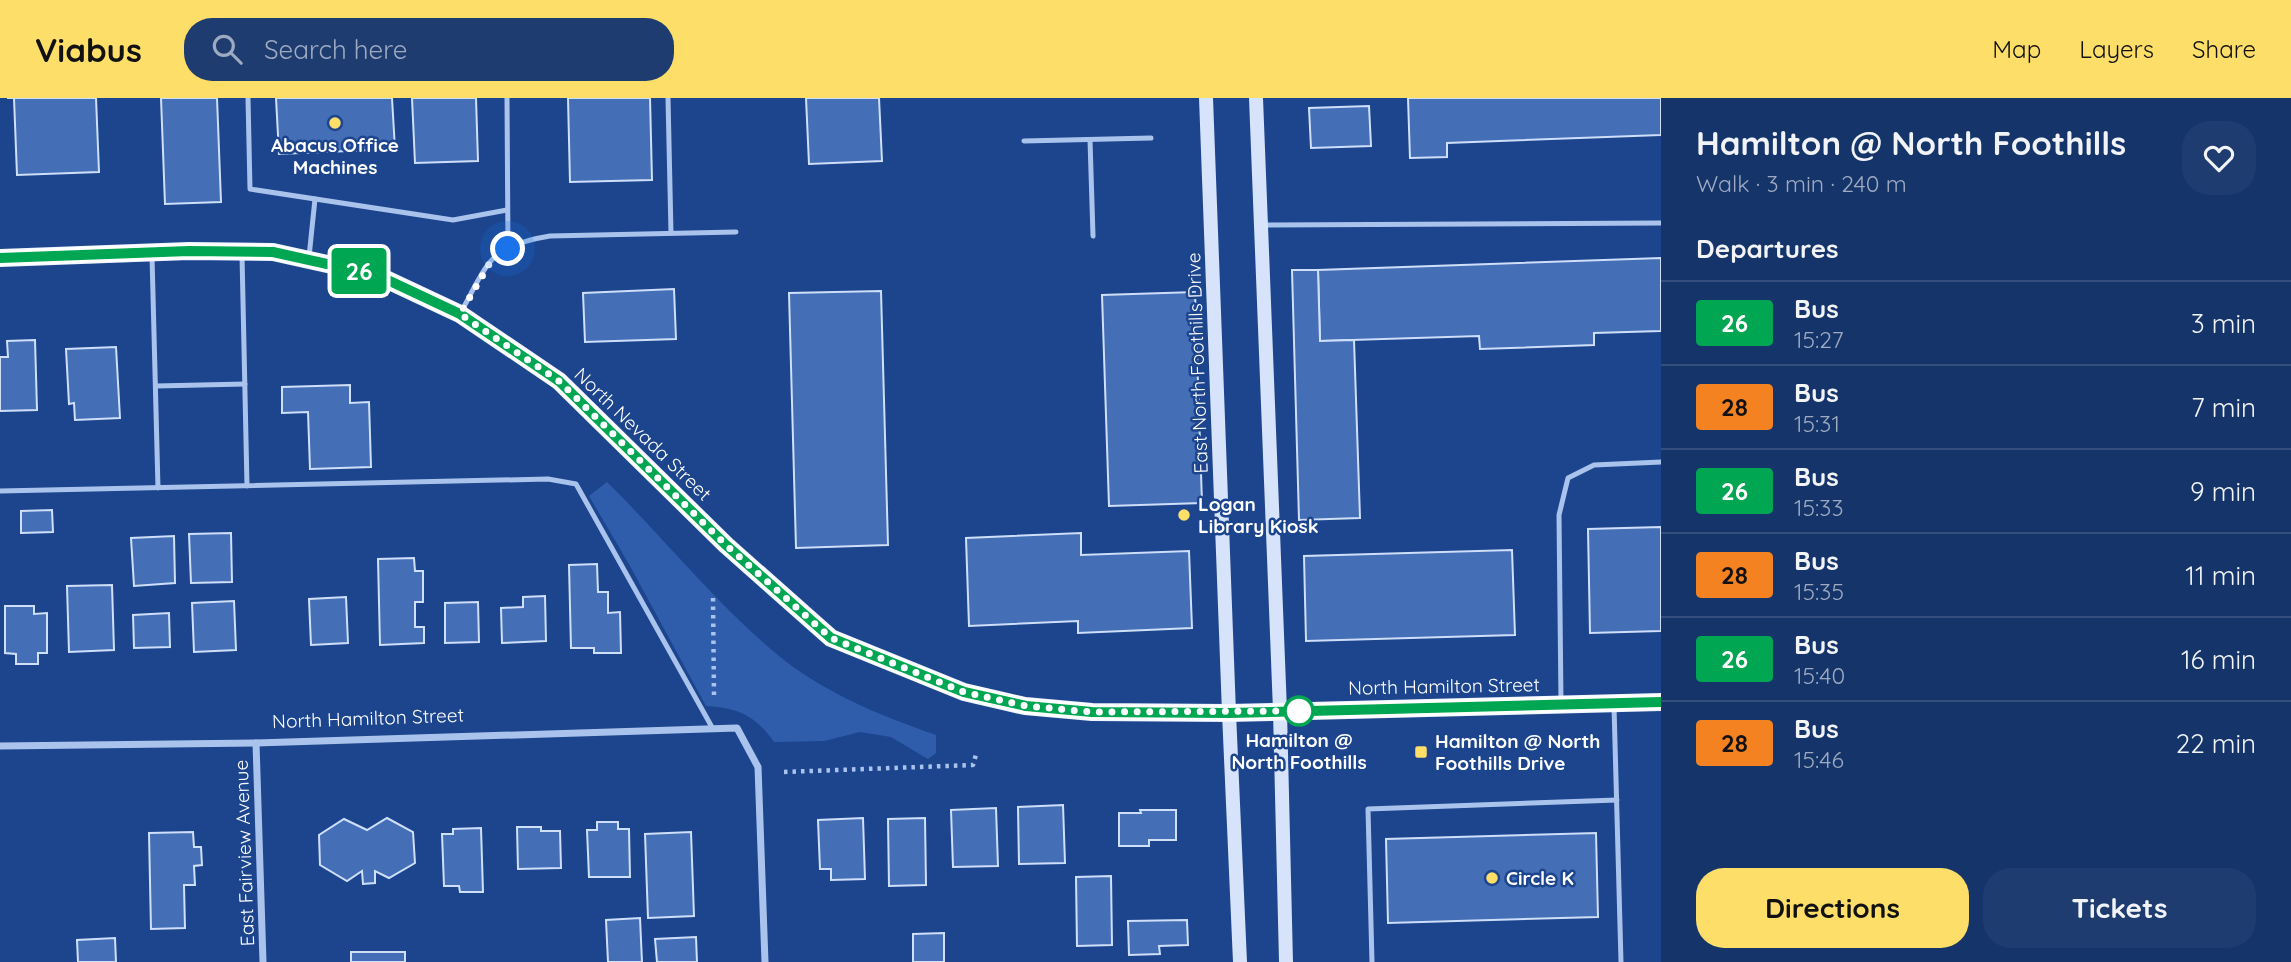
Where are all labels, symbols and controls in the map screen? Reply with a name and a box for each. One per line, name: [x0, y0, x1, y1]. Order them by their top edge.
search box: [184, 18, 674, 81]
text: Viabus: [35, 29, 142, 70]
icon: search: [208, 30, 246, 68]
text: Search here: [264, 33, 407, 66]
text: Map: [1992, 34, 2041, 64]
text: Layers: [2079, 34, 2154, 64]
text: Share: [2192, 34, 2256, 64]
marker: Abacus Office Machines: [327, 115, 343, 131]
button: heart: [2182, 121, 2256, 195]
text: Hamilton @ North Foothills: [1696, 122, 2126, 163]
place label: Abacus Office Machines: [271, 133, 399, 179]
text: Walk · 3 min · 240 m: [1696, 169, 1907, 198]
your location: [490, 231, 525, 266]
text: Departures: [1696, 232, 1839, 265]
line badge: 26: [328, 248, 390, 294]
street label: East North Foothills Drive: [1181, 252, 1213, 474]
text: 26: [346, 256, 372, 286]
text: Bus: [1794, 292, 1839, 325]
text: 3 min: [2191, 307, 2256, 340]
text: 26: [1721, 308, 1748, 338]
text: 15:27: [1794, 325, 1843, 354]
street label: North Nevada Street: [569, 362, 717, 506]
text: Bus: [1794, 376, 1839, 409]
text: 7 min: [2191, 391, 2256, 424]
text: 28: [1721, 392, 1748, 422]
text: 15:31: [1794, 409, 1840, 438]
text: Bus: [1794, 460, 1839, 493]
text: 9 min: [2190, 475, 2256, 508]
text: 26: [1721, 476, 1748, 506]
place label: Logan Library Kiosk: [1198, 492, 1319, 538]
text: 15:33: [1794, 493, 1843, 522]
marker: Logan Library Kiosk: [1176, 507, 1192, 523]
text: Bus: [1794, 544, 1839, 577]
text: 11 min: [2185, 559, 2256, 592]
text: 28: [1721, 560, 1748, 590]
text: 15:35: [1794, 577, 1844, 606]
text: Bus: [1794, 628, 1839, 661]
text: 16 min: [2181, 643, 2256, 676]
text: 26: [1721, 644, 1748, 674]
text: 15:40: [1794, 661, 1845, 690]
street label: North Hamilton Street: [1348, 672, 1540, 700]
marker: Hamilton @ North Foothills: [1284, 696, 1314, 726]
street label: North Hamilton Street: [272, 703, 464, 733]
text: Bus: [1794, 712, 1839, 745]
text: 22 min: [2176, 727, 2256, 760]
place label: Hamilton @ North Foothills: [1231, 728, 1367, 774]
text: 28: [1721, 728, 1748, 758]
place label: Hamilton @ North Foothills Drive: [1435, 729, 1600, 775]
marker: Hamilton @ North Foothills Drive: [1413, 744, 1429, 760]
text: 15:46: [1794, 745, 1844, 774]
street label: East Fairview Avenue: [229, 759, 259, 947]
place label: Circle K: [1506, 866, 1574, 890]
button: Directions: [1696, 868, 1969, 948]
button: Tickets: [1983, 868, 2256, 948]
marker: Circle K: [1484, 870, 1500, 886]

